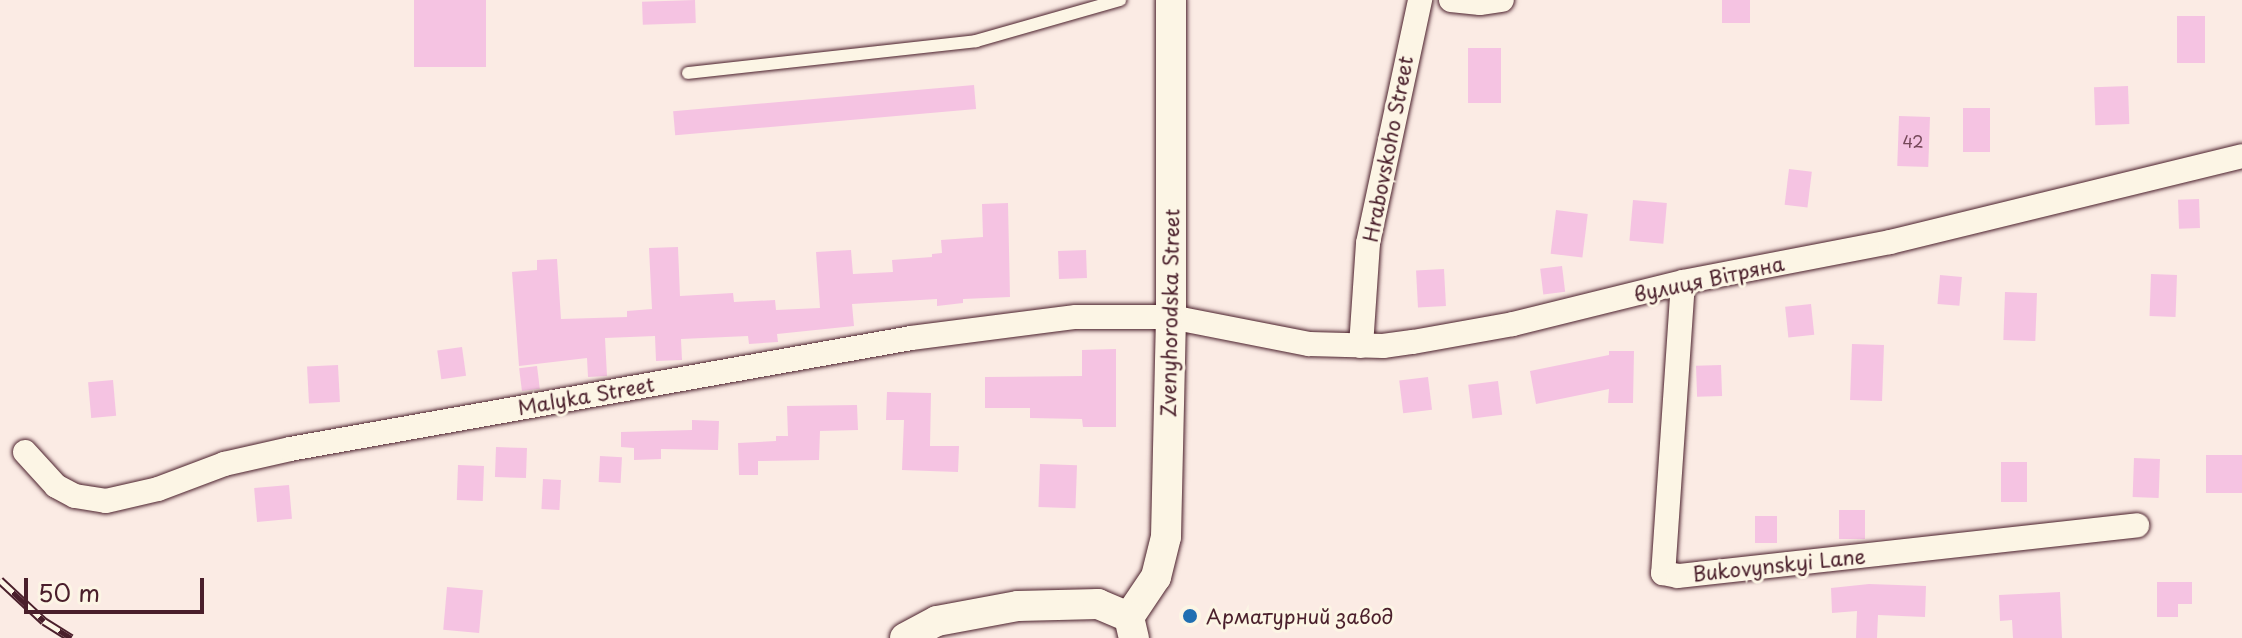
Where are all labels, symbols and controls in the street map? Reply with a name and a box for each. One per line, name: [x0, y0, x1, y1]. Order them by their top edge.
street label: Hrabovskoho Street: [1358, 53, 1418, 245]
house number: 42: [1902, 131, 1924, 151]
street label: Zvenyhorodska Street: [1156, 207, 1184, 419]
street label: вулиця Вітряна: [1632, 251, 1786, 307]
street label: Malyka Street: [515, 372, 657, 420]
street label: Bukovynskyi Lane: [1691, 544, 1867, 586]
scale bar: [28, 562, 208, 612]
text: 50 m: [38, 574, 100, 610]
place label: Арматурний завод: [1206, 604, 1395, 628]
marker: Арматурний завод: [1181, 607, 1199, 625]

